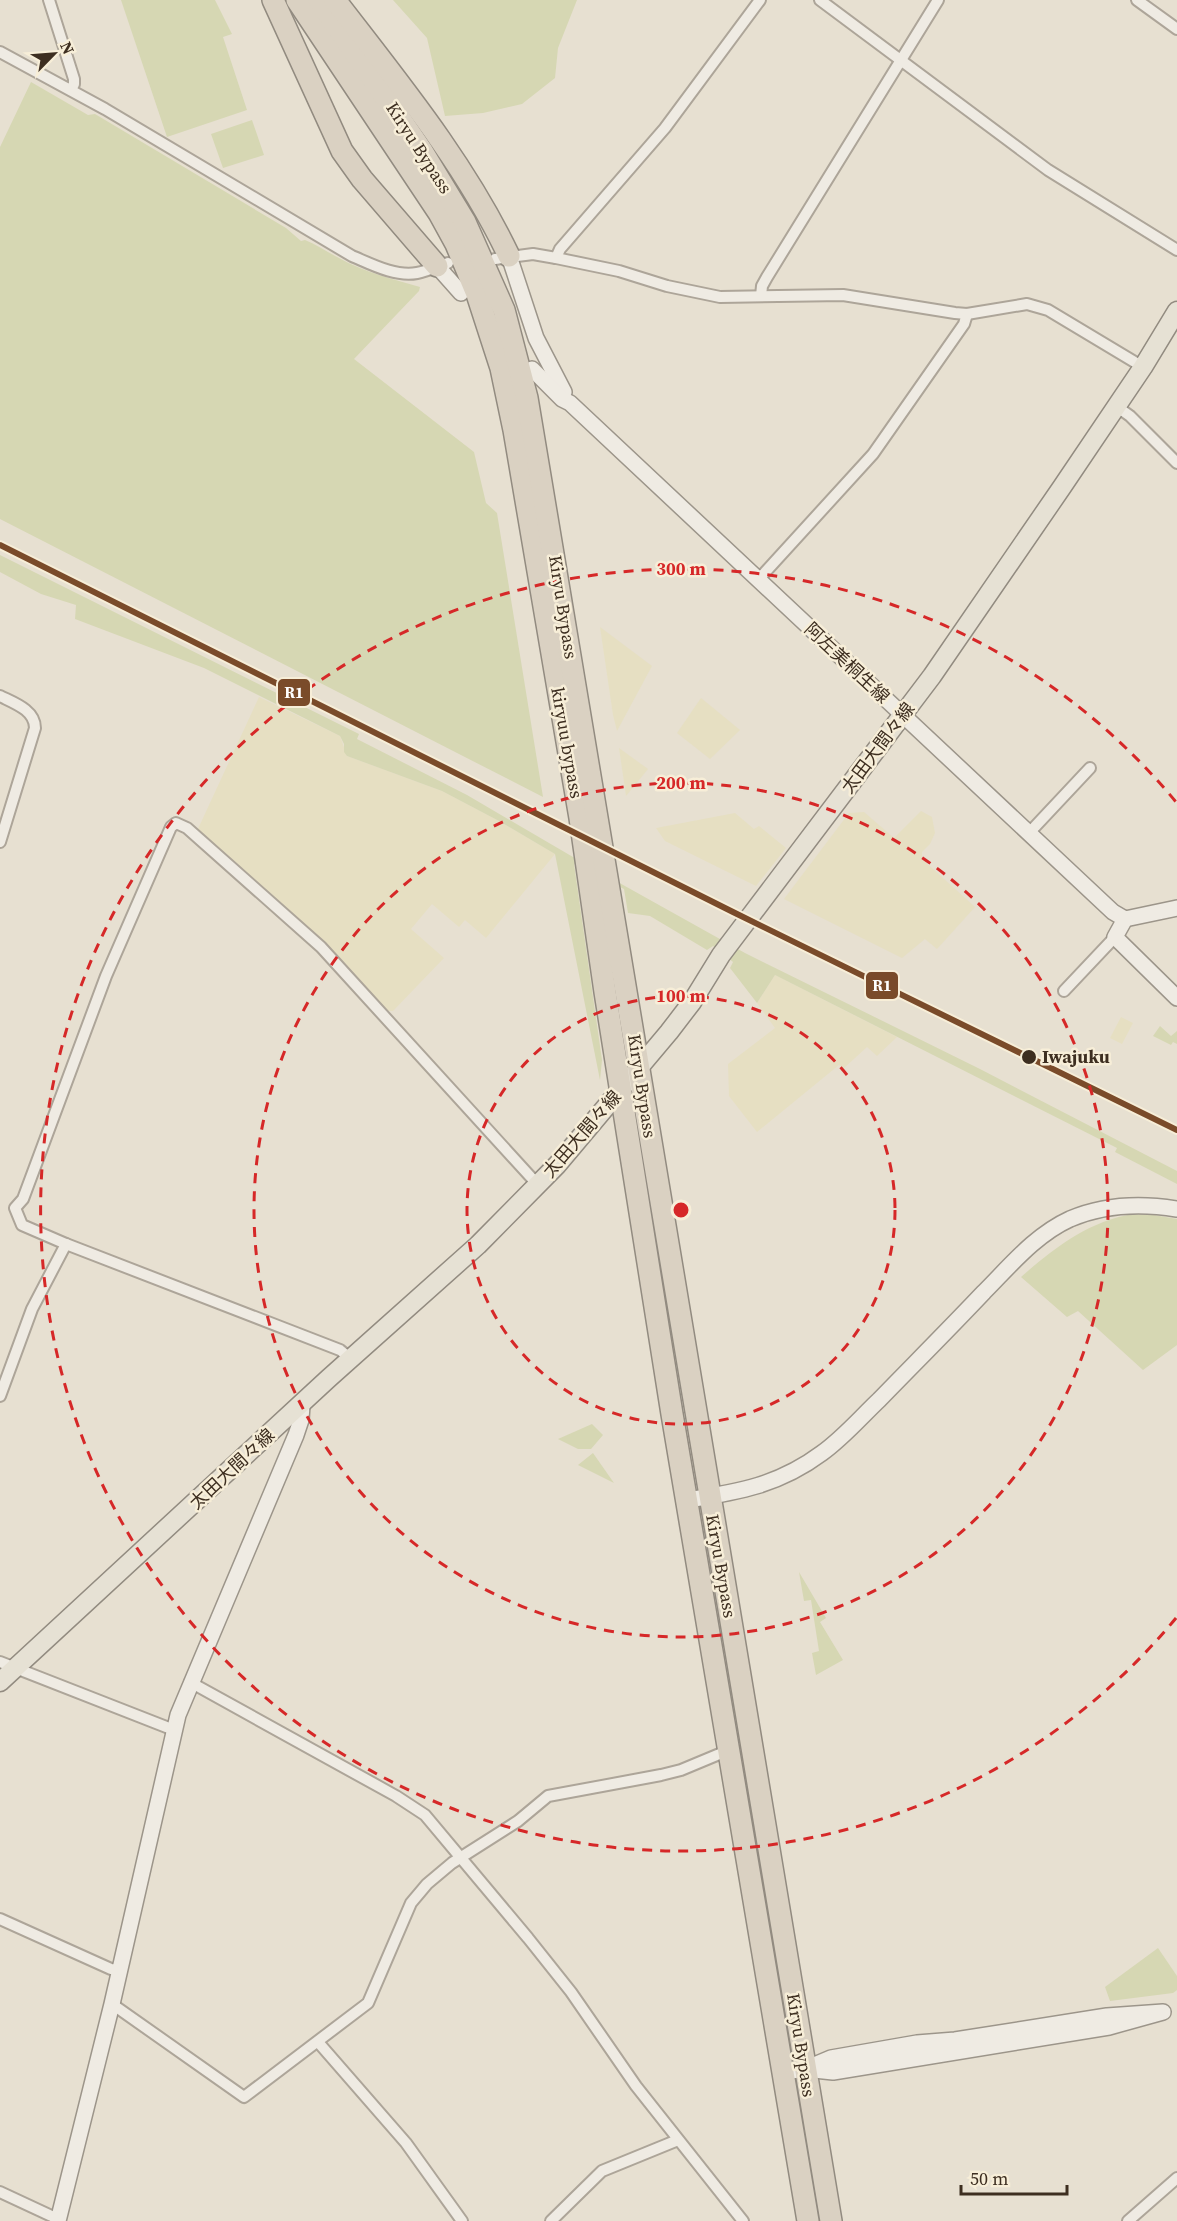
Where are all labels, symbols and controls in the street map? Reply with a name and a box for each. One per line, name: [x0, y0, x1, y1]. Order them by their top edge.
north arrow: [24, 24, 84, 84]
text: N: [55, 38, 80, 58]
street label: Kiryu Bypass: [380, 97, 459, 199]
street label: Kiryu Bypass: [543, 553, 584, 661]
text: 300 m: [656, 556, 706, 581]
street label: 阿左美桐生線: [799, 617, 895, 709]
line badge: R1: [277, 678, 311, 707]
text: R1: [284, 681, 304, 703]
street label: kiryuu bypass: [545, 686, 590, 800]
street label: 太田大間々線: [835, 697, 920, 798]
text: 200 m: [656, 770, 706, 795]
line badge: R1: [865, 971, 899, 1000]
text: R1: [872, 974, 892, 996]
text: 100 m: [656, 983, 706, 1008]
street label: Kiryu Bypass: [622, 1032, 663, 1140]
place label: Iwajuku: [1042, 1044, 1110, 1069]
marker: Iwajuku: [1020, 1048, 1038, 1066]
street label: 太田大間々線: [537, 1085, 626, 1183]
centre of rings: [671, 1200, 691, 1220]
street label: 太田大間々線: [184, 1423, 280, 1515]
street label: Kiryu Bypass: [700, 1512, 743, 1620]
street label: Kiryu Bypass: [781, 1991, 822, 2099]
scale bar: [961, 2158, 1068, 2196]
text: 50 m: [970, 2166, 1008, 2191]

